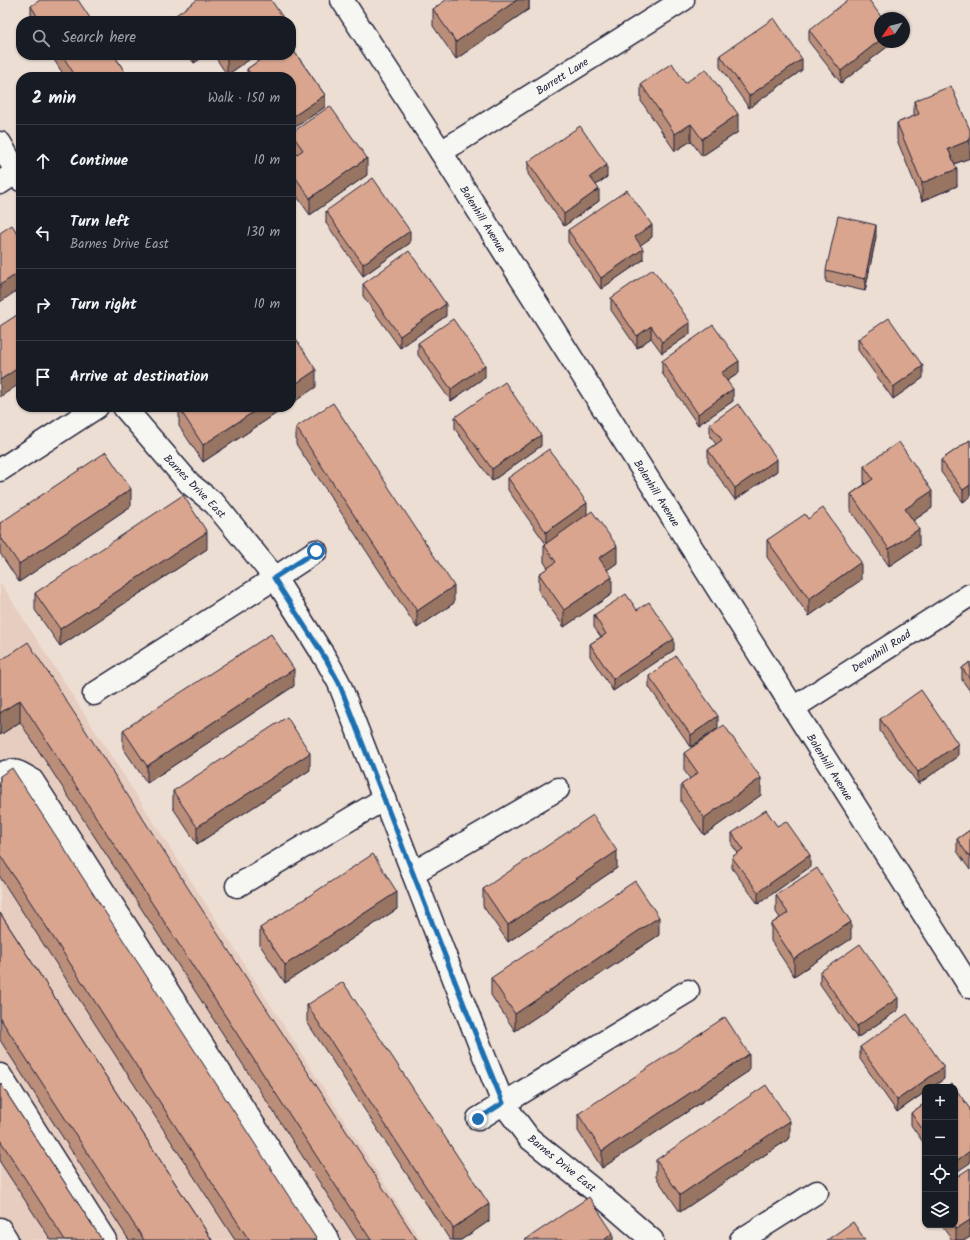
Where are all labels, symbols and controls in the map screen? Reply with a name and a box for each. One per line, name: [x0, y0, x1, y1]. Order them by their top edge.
north arrow: [874, 12, 910, 48]
search box: [16, 16, 296, 60]
text: Search here: [62, 26, 136, 50]
icon: search: [30, 27, 52, 49]
street label: Barrett Lane: [533, 53, 592, 100]
text: 2 min: [32, 85, 76, 112]
text: Walk · 150 m: [208, 88, 280, 109]
text: Continue: [70, 149, 128, 173]
icon: ahead: [32, 150, 54, 172]
text: 10 m: [254, 150, 280, 171]
street label: Bolenhill Avenue: [454, 182, 510, 257]
text: Turn left: [70, 210, 130, 234]
icon: left: [32, 222, 54, 244]
text: 130 m: [246, 222, 280, 243]
text: Barnes Drive East: [70, 234, 169, 255]
text: Turn right: [70, 293, 137, 317]
icon: right: [32, 294, 54, 316]
text: 10 m: [254, 294, 280, 315]
text: Arrive at destination: [70, 365, 209, 389]
icon: arrive: [32, 366, 54, 388]
street label: Barnes Drive East: [159, 450, 230, 524]
street label: Bolenhill Avenue: [628, 456, 684, 531]
route start: [307, 542, 325, 560]
street label: Devonhill Road: [848, 626, 915, 678]
street label: Bolenhill Avenue: [801, 730, 857, 805]
map controls: [922, 1084, 958, 1228]
button: +: [922, 1084, 958, 1120]
route end: [469, 1110, 487, 1128]
button: −: [922, 1120, 958, 1156]
street label: Barnes Drive East: [523, 1130, 600, 1198]
button: locate: [922, 1156, 958, 1192]
button: layers: [922, 1192, 958, 1228]

